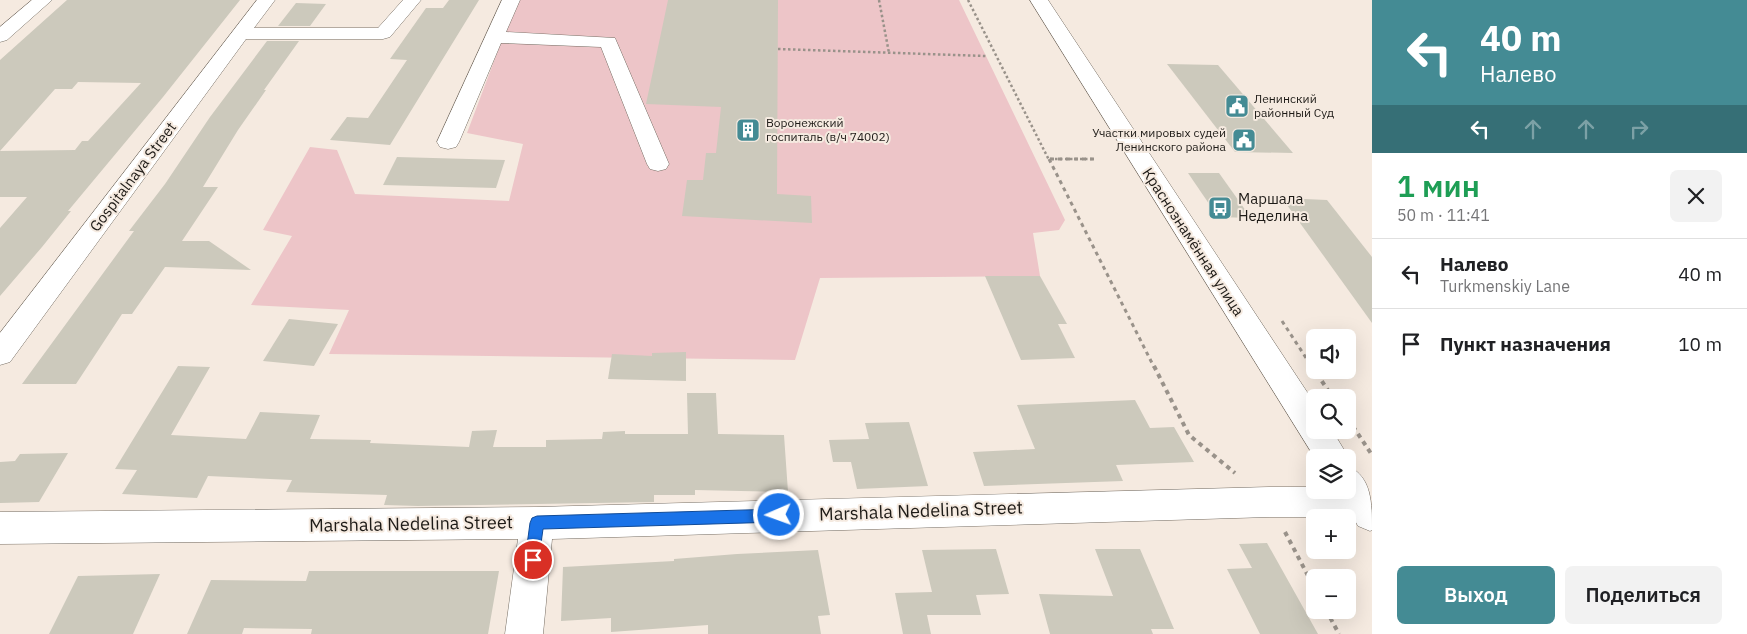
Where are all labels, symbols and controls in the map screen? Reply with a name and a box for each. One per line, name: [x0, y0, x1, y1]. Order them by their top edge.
text: 40 m: [1480, 15, 1562, 61]
icon: left: [1397, 20, 1462, 85]
text: Налево: [1480, 59, 1557, 88]
place label: Ленинский районный Суд: [1254, 91, 1334, 120]
public building icon: Ленинский районный Суд: [1224, 93, 1250, 119]
place label: Воронежский госпиталь (в/ч 74002): [766, 115, 890, 144]
icon: left: [1466, 115, 1494, 143]
icon: ahead: [1519, 115, 1547, 143]
icon: ahead: [1572, 115, 1600, 143]
icon: right: [1625, 115, 1653, 143]
building icon: Воронежский госпиталь (в/ч 74002): [735, 117, 761, 143]
street label: Gospitalnaya Street: [85, 118, 180, 235]
place label: Участки мировых судей Ленинского района: [1092, 125, 1227, 154]
public building icon: Участки мировых судей Ленинского района: [1231, 127, 1257, 153]
street label: Краснознамённая улица: [1138, 164, 1249, 319]
text: 1 мин: [1397, 166, 1480, 205]
button: close: [1670, 170, 1722, 222]
place label: Маршала Неделина: [1238, 189, 1308, 225]
bus stop icon: Маршала Неделина: [1207, 195, 1233, 221]
text: 50 m · 11:41: [1397, 205, 1490, 225]
text: Налево: [1440, 252, 1509, 276]
icon: left: [1397, 260, 1425, 288]
text: 40 m: [1678, 262, 1722, 286]
text: Turkmenskiy Lane: [1440, 276, 1570, 296]
map controls: [1306, 329, 1356, 619]
button: sound: [1306, 329, 1356, 379]
icon: arrive: [1397, 330, 1425, 358]
text: Пункт назначения: [1440, 332, 1611, 356]
text: 10 m: [1678, 332, 1722, 356]
button: search: [1306, 389, 1356, 439]
button: layers: [1306, 449, 1356, 499]
position arrow: [752, 488, 804, 540]
street label: Marshala Nedelina Street: [819, 495, 1023, 526]
button: +: [1306, 509, 1356, 559]
street label: Marshala Nedelina Street: [309, 510, 513, 537]
pin: [512, 539, 554, 581]
icon: arrive: [519, 546, 547, 574]
button: Выход: [1397, 566, 1555, 624]
button: Поделиться: [1565, 566, 1722, 624]
button: −: [1306, 569, 1356, 619]

